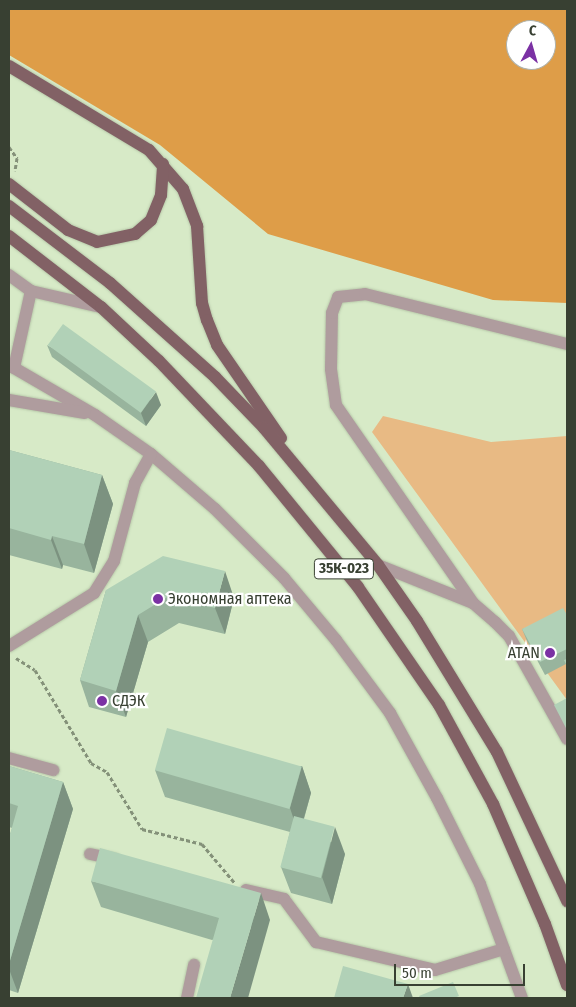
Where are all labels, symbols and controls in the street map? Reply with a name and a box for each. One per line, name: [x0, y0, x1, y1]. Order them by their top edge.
north arrow: [506, 20, 556, 70]
text: С: [528, 22, 537, 39]
road number: 35К-023: [313, 556, 375, 582]
place label: Экономная аптека: [168, 589, 292, 609]
marker: Экономная аптека: [152, 593, 164, 605]
place label: ATAN: [508, 643, 540, 663]
marker: ATAN: [544, 647, 556, 659]
place label: СДЭК: [112, 691, 145, 711]
marker: СДЭК: [96, 695, 108, 707]
scale bar: [396, 954, 527, 986]
text: 50 m: [402, 964, 432, 982]

